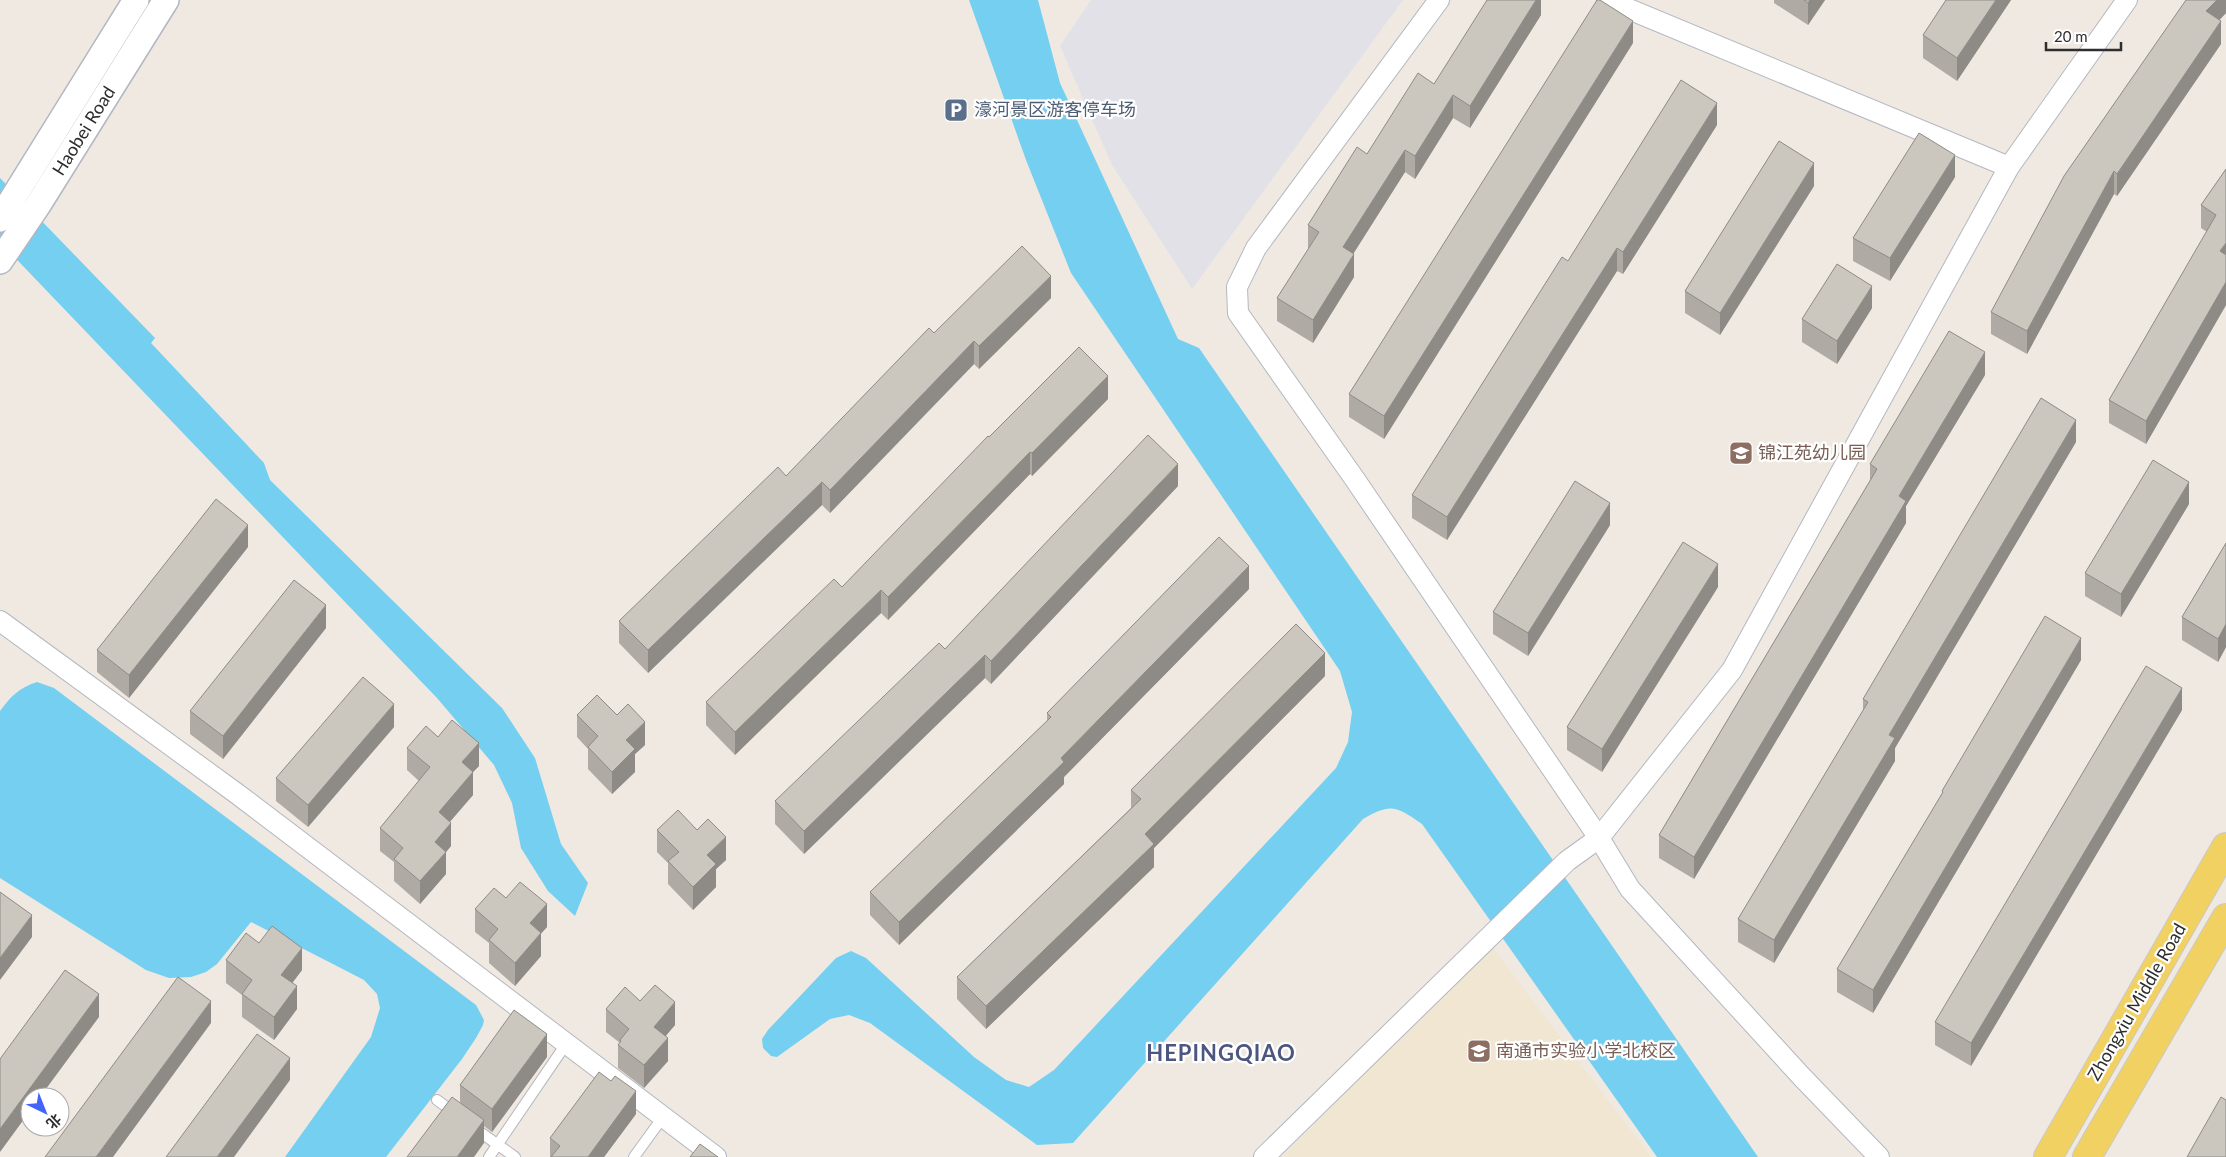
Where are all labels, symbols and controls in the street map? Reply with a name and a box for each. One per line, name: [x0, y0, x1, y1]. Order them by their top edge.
scale bar: [2046, 20, 2121, 52]
text: 20 m: [2054, 27, 2088, 45]
street label: Haobei Road: [47, 82, 119, 179]
parking icon: 濠河景区游客停车场: [943, 97, 969, 123]
place label: 濠河景区游客停车场: [974, 98, 1136, 120]
school or university icon: 锦江苑幼儿园: [1728, 440, 1754, 466]
place label: 锦江苑幼儿园: [1758, 441, 1866, 463]
street label: Zhongxiu Middle Road: [2082, 919, 2190, 1084]
school or university icon: 南通市实验小学北校区: [1466, 1038, 1492, 1064]
district label: HEPINGQIAO: [1146, 1039, 1296, 1066]
place label: 南通市实验小学北校区: [1496, 1039, 1676, 1061]
north arrow: [20, 1087, 70, 1137]
text: 北: [43, 1111, 65, 1133]

